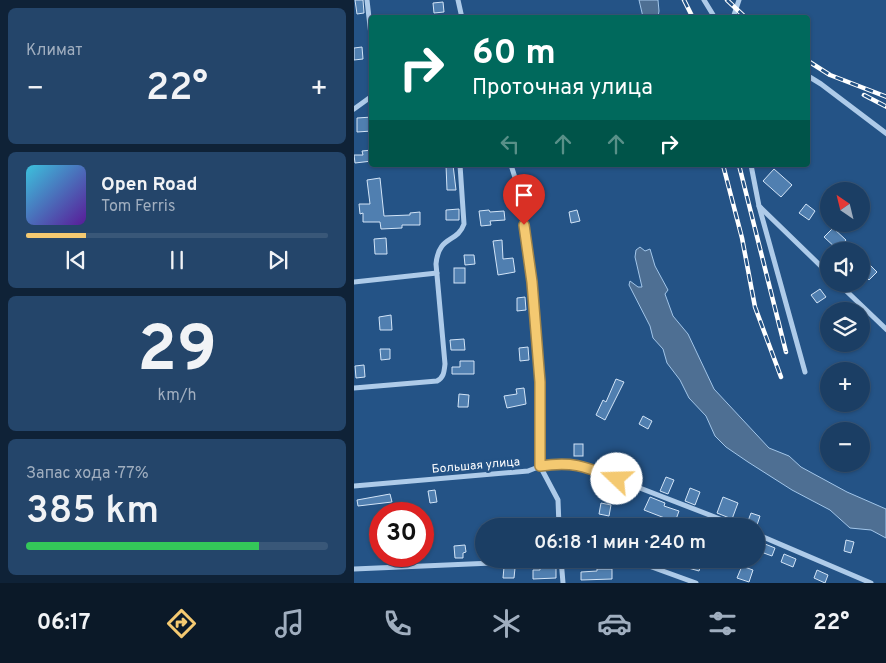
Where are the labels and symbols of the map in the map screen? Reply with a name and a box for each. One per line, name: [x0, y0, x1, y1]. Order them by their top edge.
pin: [503, 174, 545, 225]
north arrow: [820, 182, 870, 232]
position arrow: [590, 452, 642, 504]
street label: Большая улица: [431, 454, 521, 478]
speed limit sign: 30: [369, 502, 434, 567]

